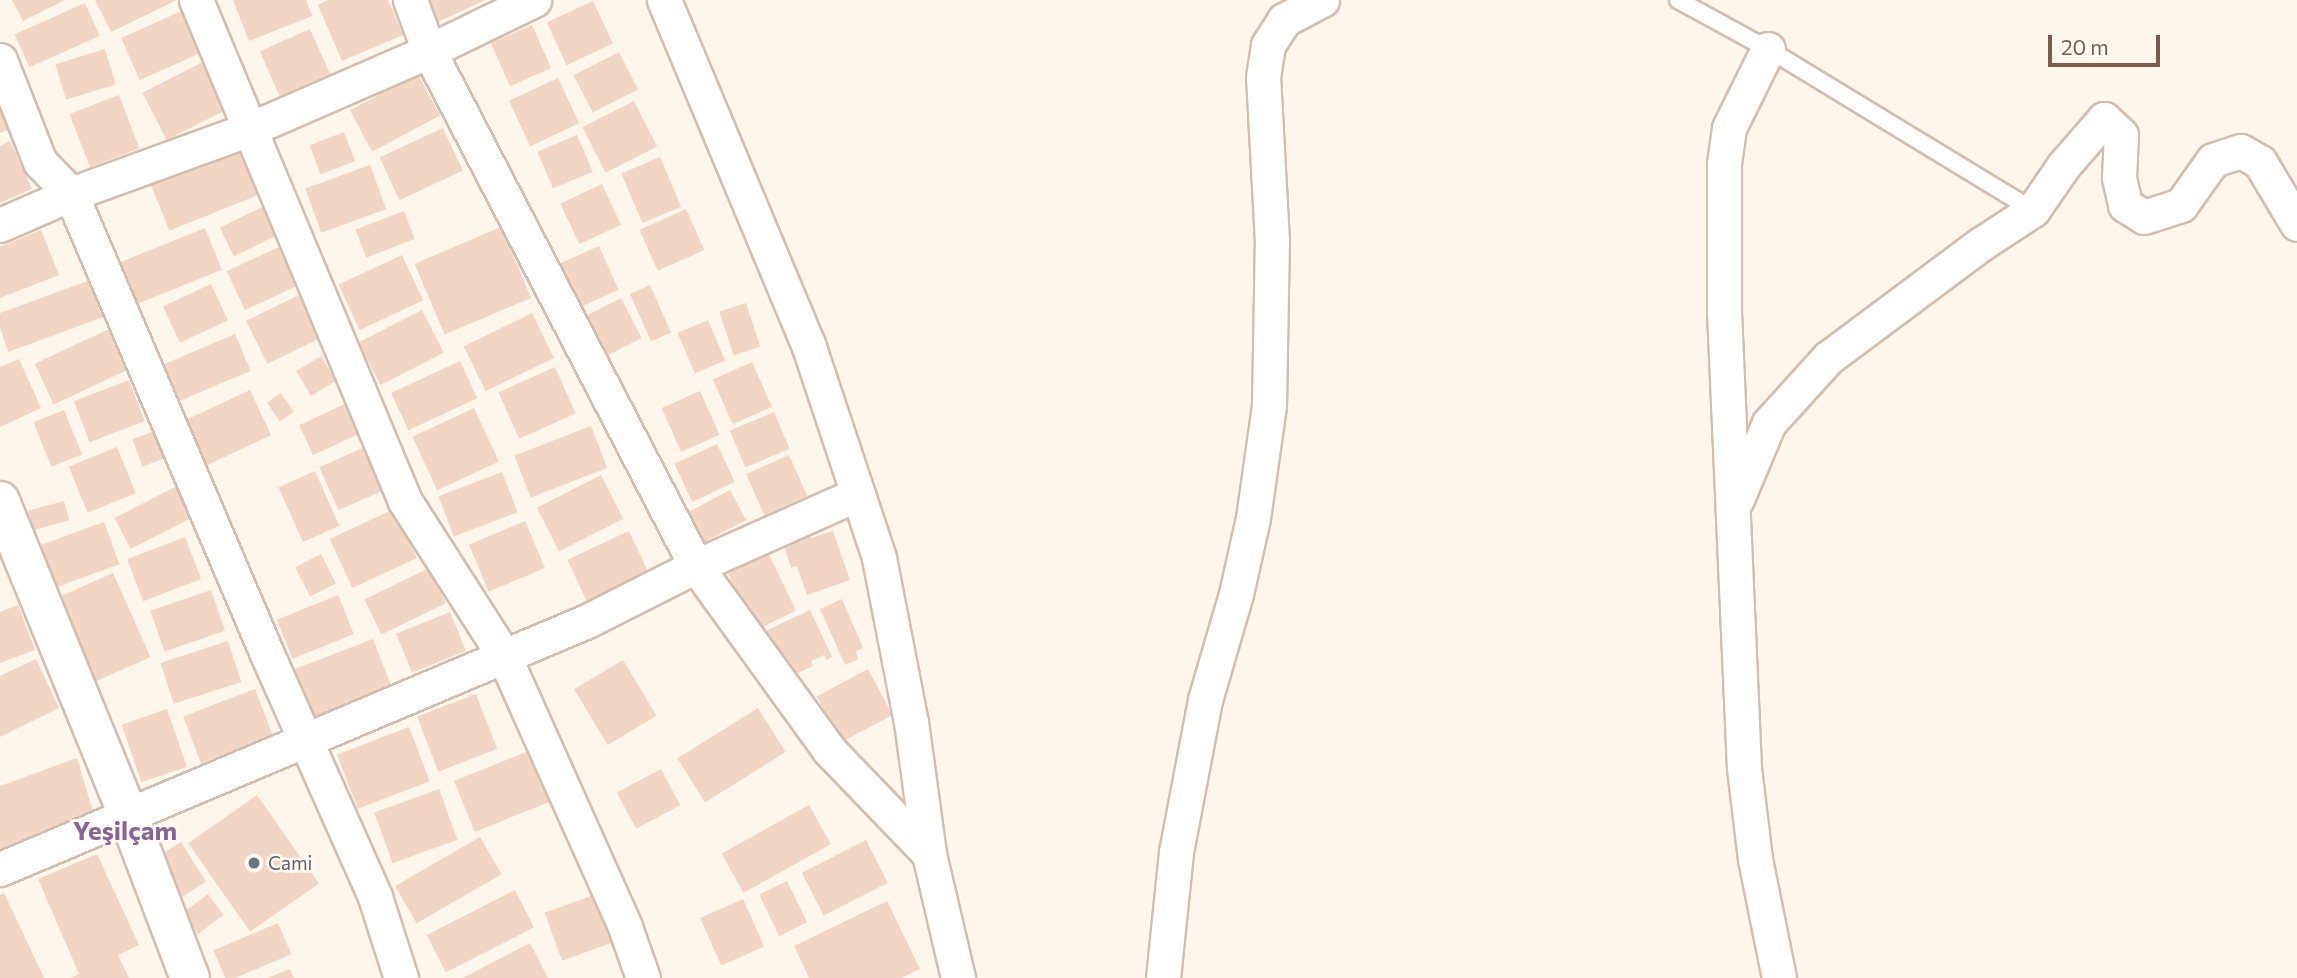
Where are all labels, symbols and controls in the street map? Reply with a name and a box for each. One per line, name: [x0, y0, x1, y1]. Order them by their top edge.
scale bar: [2052, 21, 2164, 65]
text: 20 m: [2061, 34, 2109, 59]
district label: Yeşilçam: [73, 814, 177, 846]
place label: Cami: [268, 852, 312, 874]
marker: Cami: [246, 855, 262, 871]

